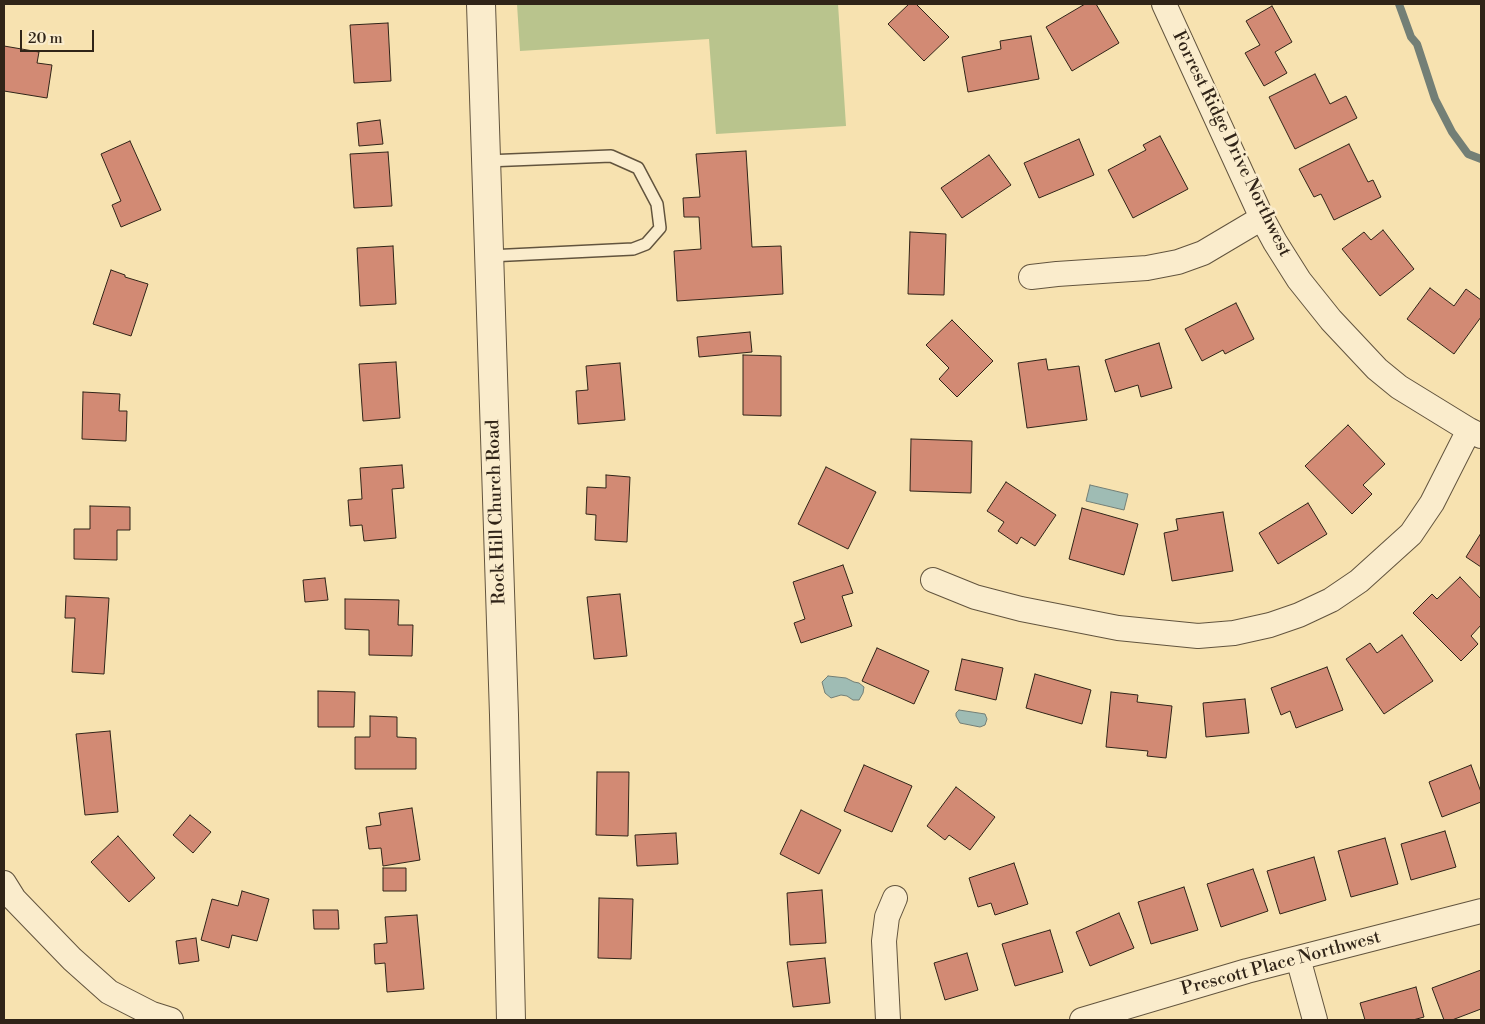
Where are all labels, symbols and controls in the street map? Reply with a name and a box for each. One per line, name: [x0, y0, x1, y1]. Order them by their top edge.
scale bar: [22, 20, 96, 52]
street label: Forrest Ridge Drive Northwest: [1167, 28, 1295, 260]
text: 20 m: [28, 29, 63, 48]
street label: Rock Hill Church Road: [483, 419, 511, 605]
street label: Prescott Place Northwest: [1179, 927, 1383, 1001]

